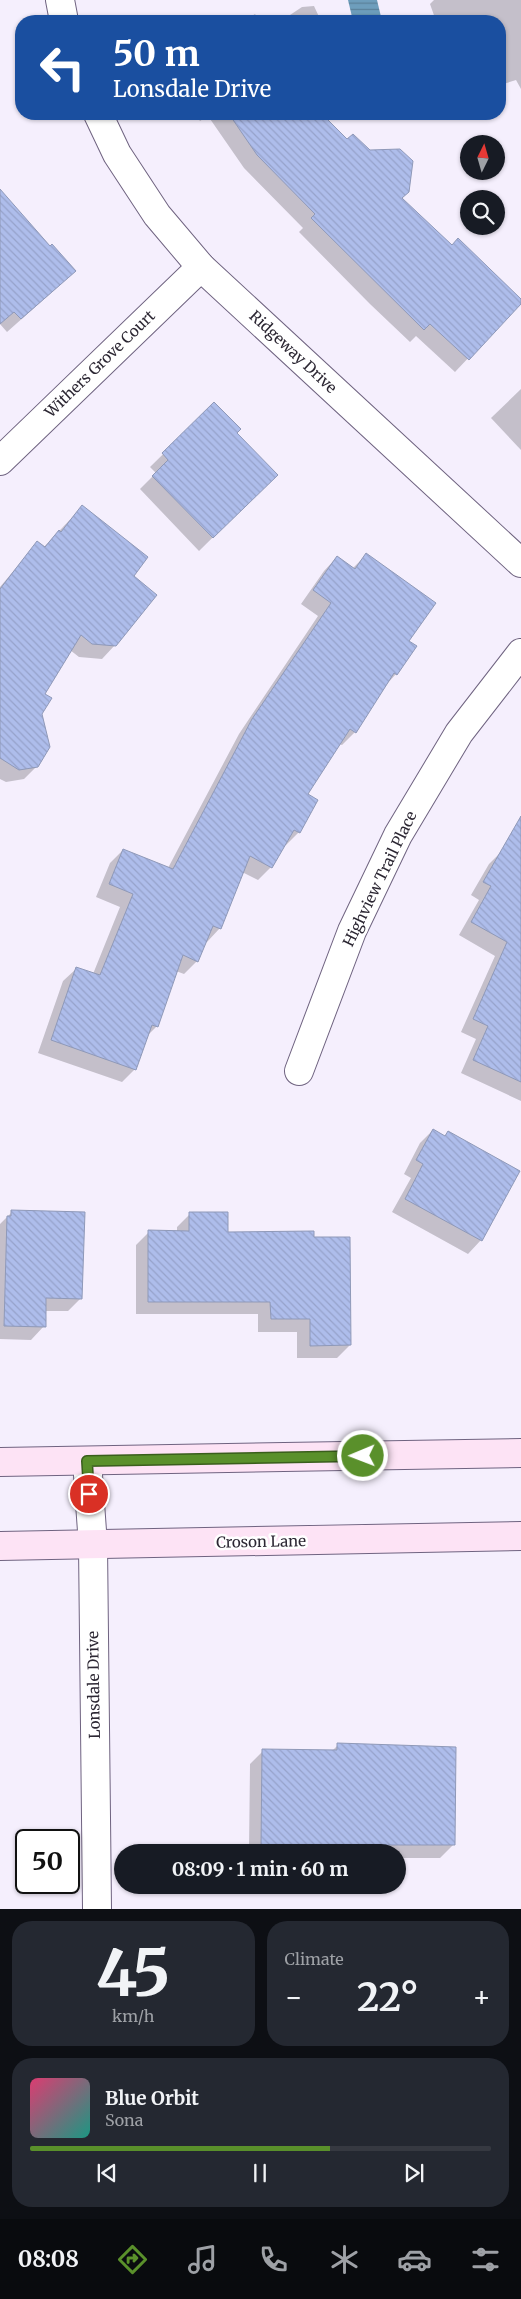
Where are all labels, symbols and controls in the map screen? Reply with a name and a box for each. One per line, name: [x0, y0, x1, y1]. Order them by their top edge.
text: 50 m: [113, 32, 200, 76]
icon: left: [30, 35, 95, 100]
text: Lonsdale Drive: [113, 75, 271, 103]
north arrow: [460, 135, 505, 180]
map controls: [460, 135, 505, 235]
button: search: [460, 190, 505, 235]
street label: Withers Grove Court: [40, 306, 159, 422]
street label: Ridgeway Drive: [246, 306, 341, 397]
street label: Highview Trail Place: [339, 808, 421, 950]
position arrow: [336, 1429, 388, 1481]
pin: [68, 1473, 110, 1515]
icon: arrive: [75, 1480, 103, 1508]
street label: Croson Lane: [216, 1531, 306, 1552]
street label: Lonsdale Drive: [83, 1631, 104, 1739]
speed limit sign: 50: [15, 1829, 80, 1894]
text: 08:09 · 1 min · 60 m: [172, 1857, 348, 1881]
text: 45: [96, 1932, 171, 2014]
text: Climate: [285, 1949, 344, 1969]
text: 22°: [357, 1974, 419, 2021]
text: −: [285, 1979, 303, 2015]
text: +: [472, 1979, 491, 2015]
text: km/h: [112, 2006, 154, 2026]
text: Blue Orbit: [105, 2086, 199, 2110]
text: Sona: [105, 2110, 143, 2130]
icon: previous: [93, 2159, 121, 2187]
icon: pause: [246, 2159, 274, 2187]
icon: next: [400, 2159, 428, 2187]
icon: directions: [115, 2242, 150, 2277]
icon: music: [185, 2242, 220, 2277]
icon: phone: [256, 2242, 291, 2277]
icon: climate: [327, 2242, 362, 2277]
icon: car: [397, 2242, 432, 2277]
icon: filters: [468, 2242, 503, 2277]
text: 08:08: [18, 2245, 79, 2273]

